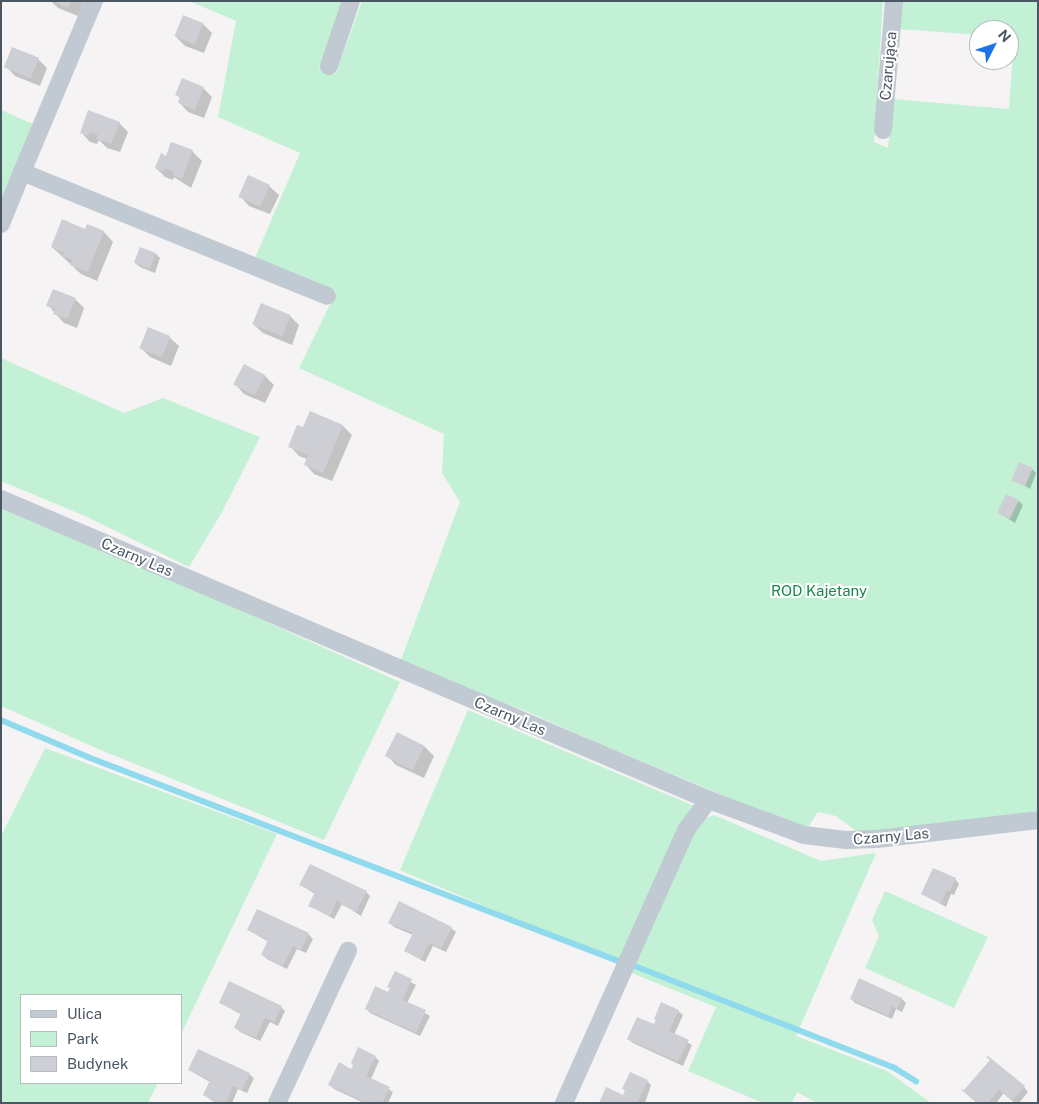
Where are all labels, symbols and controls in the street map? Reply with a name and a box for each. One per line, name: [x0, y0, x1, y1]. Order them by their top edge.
north arrow: [969, 20, 1019, 70]
text: N: [995, 26, 1014, 45]
street label: Czarująca: [876, 31, 900, 101]
street label: Czarny Las: [98, 534, 176, 580]
park label: ROD Kajetany: [771, 582, 867, 600]
street label: Czarny Las: [471, 693, 549, 739]
street label: Czarny Las: [852, 824, 930, 848]
legend: [20, 994, 182, 1084]
text: Ulica: [67, 1005, 102, 1022]
text: Park: [67, 1030, 99, 1047]
text: Budynek: [67, 1055, 128, 1072]

